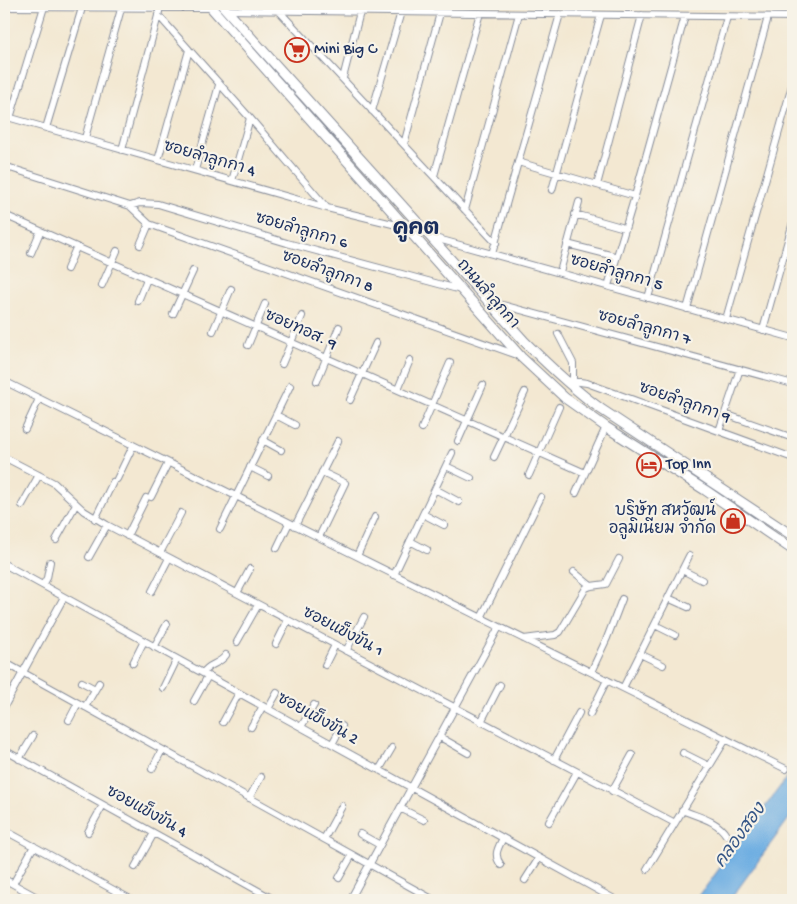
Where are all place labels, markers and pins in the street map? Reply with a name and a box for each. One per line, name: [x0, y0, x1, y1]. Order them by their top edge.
supermarket icon: Mini Big C: [284, 37, 310, 63]
place label: Mini Big C: [314, 41, 378, 60]
hotel icon: Top Inn: [636, 452, 662, 478]
place label: Top Inn: [665, 456, 712, 475]
place label: บริษัท สหวัฒน์ อลูมิเนียม จำกัด: [609, 498, 716, 540]
shop icon: บริษัท สหวัฒน์ อลูมิเนียม จำกัด: [720, 508, 746, 534]

